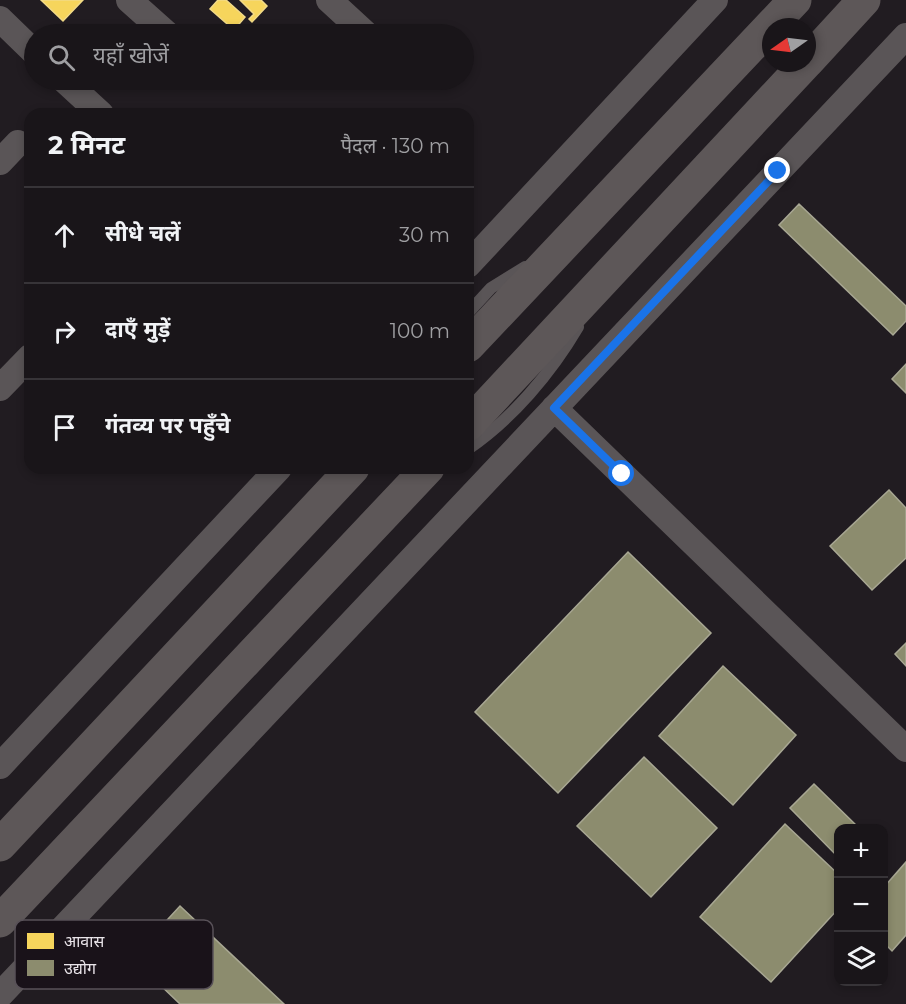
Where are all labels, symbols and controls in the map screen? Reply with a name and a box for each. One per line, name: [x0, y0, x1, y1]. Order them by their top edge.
north arrow: [762, 18, 816, 72]
search box: [24, 24, 474, 90]
icon: search: [45, 41, 78, 74]
text: यहाँ खोजें: [93, 42, 169, 69]
text: 2 मिनट: [48, 129, 125, 161]
text: पैदल · 130 m: [341, 134, 450, 158]
route end: [764, 157, 790, 183]
icon: ahead: [48, 219, 81, 252]
text: सीधे चलें: [105, 220, 181, 247]
text: 30 m: [399, 223, 450, 247]
icon: right: [48, 315, 81, 348]
text: दाएँ मुड़ें: [105, 316, 170, 343]
text: 100 m: [390, 319, 450, 343]
icon: arrive: [48, 411, 81, 444]
text: गंतव्य पर पहुँचे: [105, 412, 231, 439]
route start: [608, 460, 634, 486]
map controls: [834, 824, 888, 986]
button: +: [834, 824, 888, 878]
button: −: [834, 878, 888, 932]
legend: [15, 920, 213, 989]
text: आवास: [64, 932, 105, 951]
button: layers: [834, 932, 888, 986]
text: उद्योग: [64, 959, 97, 978]

